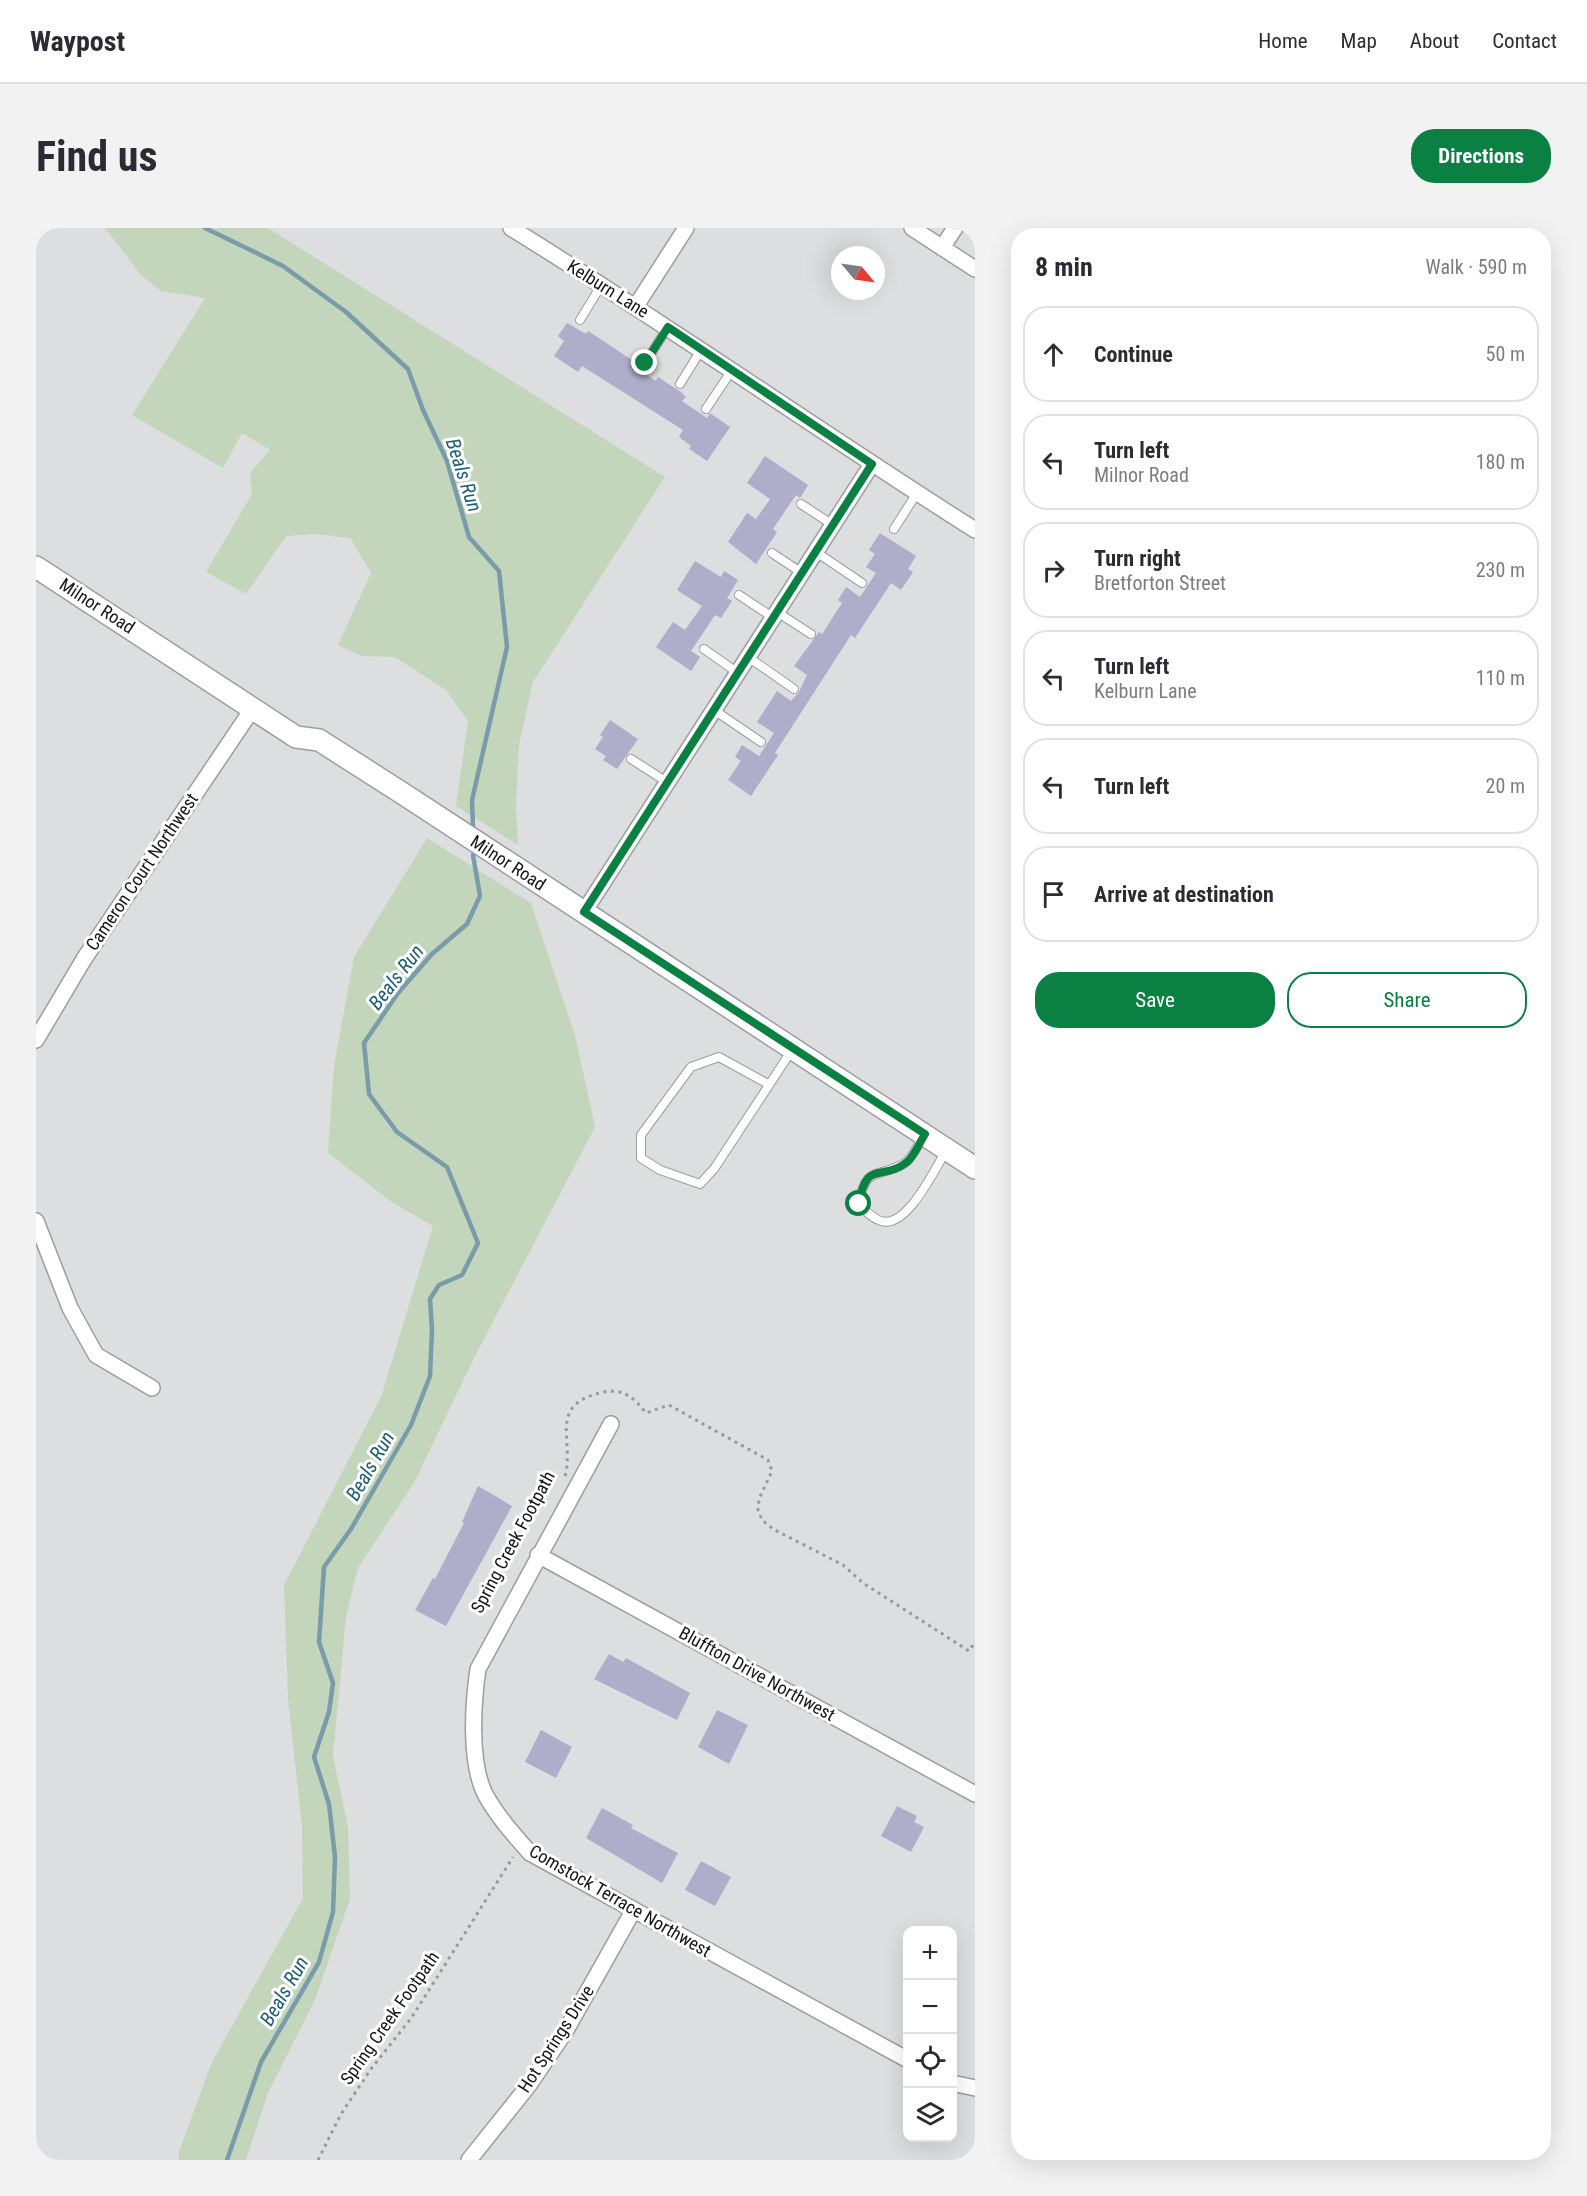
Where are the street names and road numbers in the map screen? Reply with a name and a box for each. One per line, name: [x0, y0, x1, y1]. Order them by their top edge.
street label: Kelburn Lane: [564, 255, 653, 322]
street label: Milnor Road: [56, 574, 139, 638]
street label: Cameron Court Northwest: [81, 789, 202, 954]
street label: Milnor Road: [467, 831, 550, 895]
street label: Spring Creek Footpath: [466, 1467, 559, 1616]
street label: Bluffton Drive Northwest: [676, 1622, 839, 1725]
street label: Comstock Terrace Northwest: [526, 1840, 715, 1961]
street label: Spring Creek Footpath: [336, 1947, 443, 2088]
street label: Hot Springs Drive: [513, 1981, 598, 2096]

